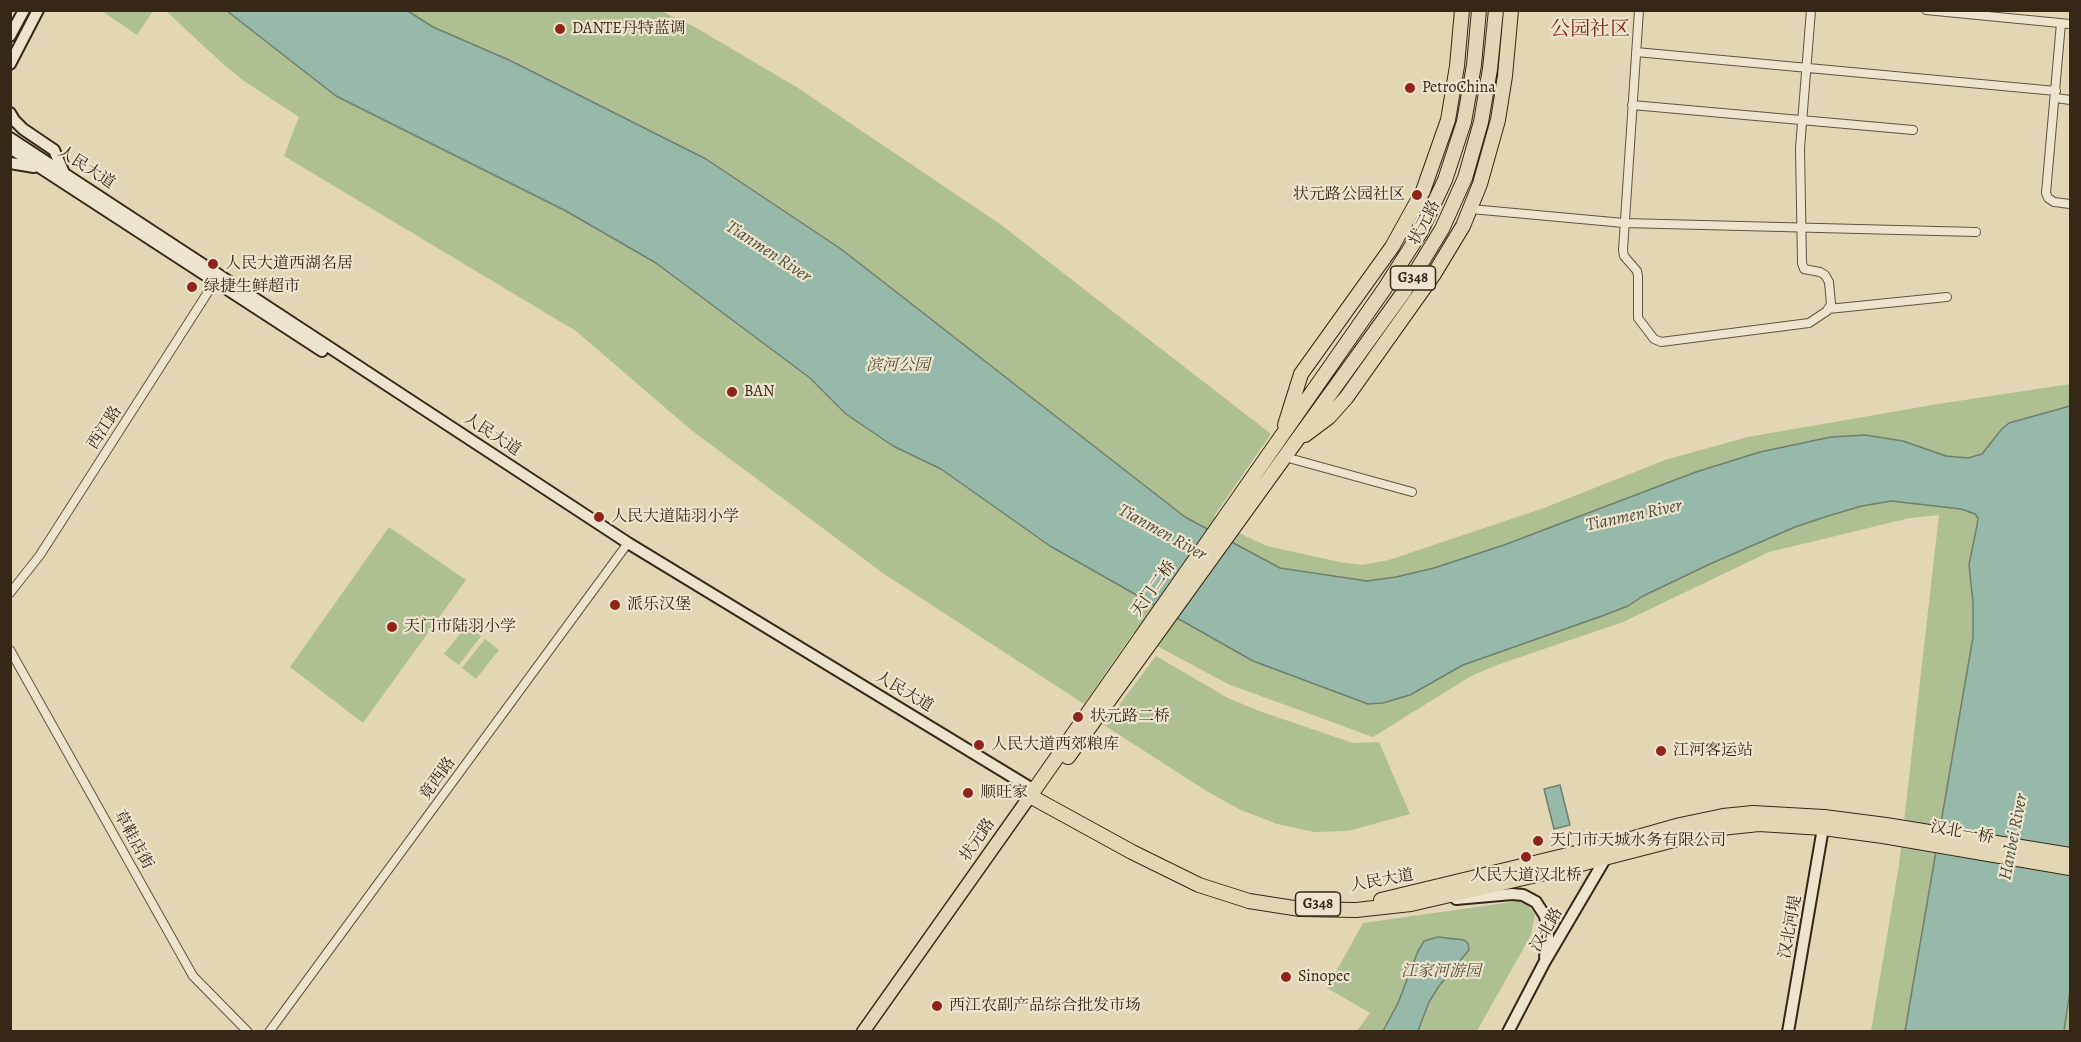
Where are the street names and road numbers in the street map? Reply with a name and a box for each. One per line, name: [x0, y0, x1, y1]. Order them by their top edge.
street label: 人民大道: [54, 143, 118, 193]
street label: 状元路: [1405, 197, 1445, 249]
road number: G348: [1390, 266, 1436, 290]
street label: 西江路: [84, 403, 126, 453]
street label: 人民大道: [460, 410, 524, 460]
street label: 天门二桥: [1128, 557, 1180, 621]
street label: 人民大道: [872, 667, 936, 717]
street label: 竟西路: [416, 754, 460, 804]
street label: 草鞋店街: [109, 807, 157, 873]
street label: 状元路: [956, 815, 1000, 865]
street label: 汉北一桥: [1929, 818, 1995, 848]
street label: 人民大道: [1349, 866, 1415, 896]
road number: G348: [1296, 892, 1340, 916]
street label: 汉北河堤: [1776, 894, 1806, 960]
street label: 汉北路: [1527, 904, 1567, 956]

